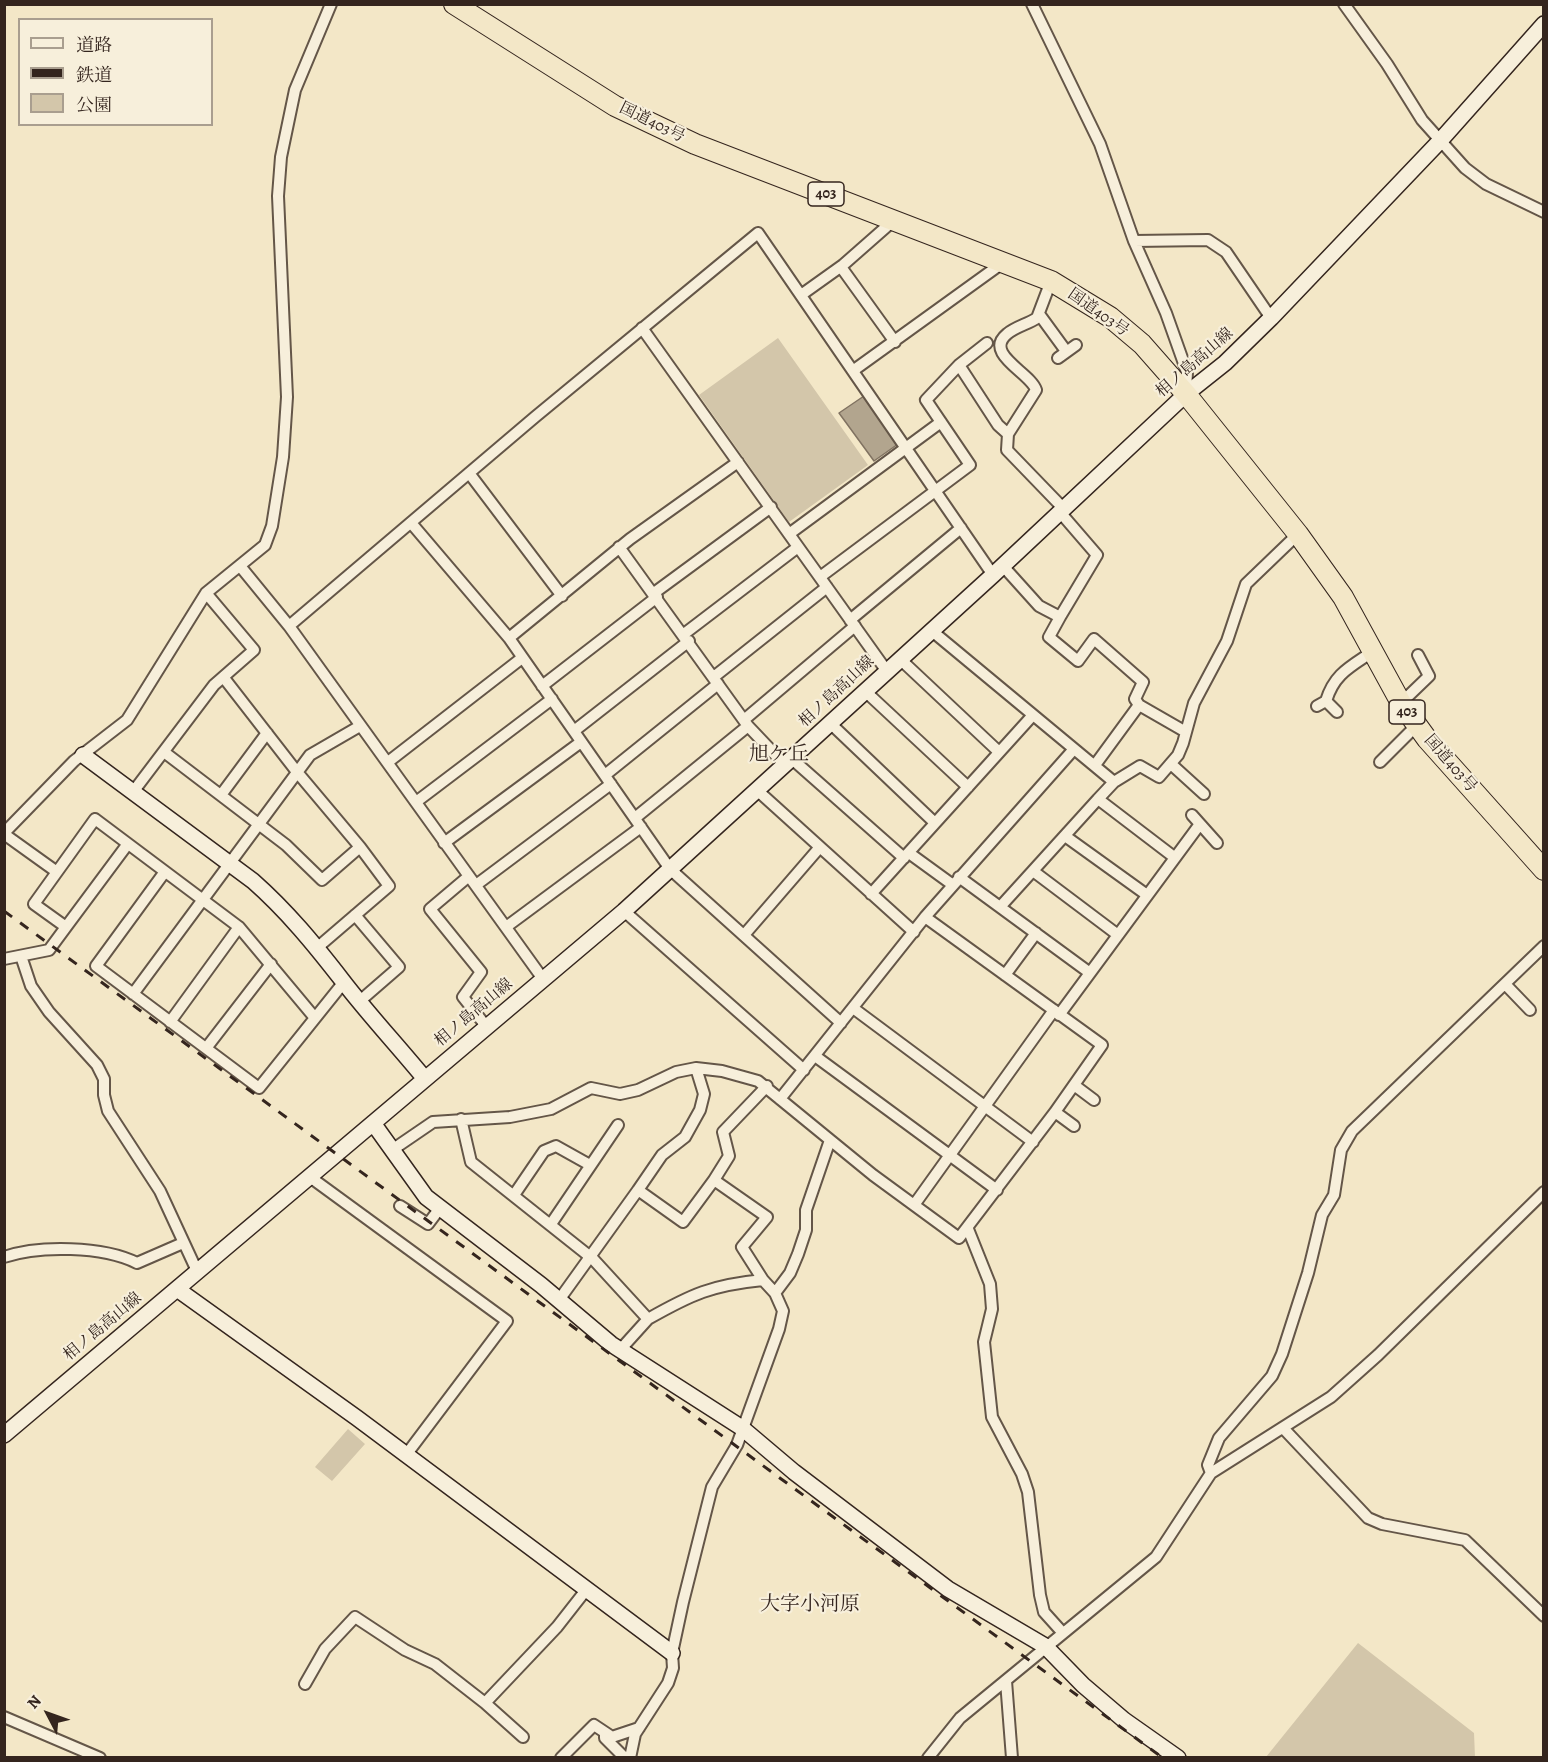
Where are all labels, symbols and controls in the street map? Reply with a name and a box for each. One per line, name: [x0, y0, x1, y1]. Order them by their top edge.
legend: [18, 18, 213, 126]
text: 道路: [76, 33, 112, 57]
text: 鉄道: [76, 63, 112, 87]
text: 公園: [76, 93, 112, 117]
street label: 国道403号: [616, 99, 688, 147]
road number: 403: [808, 182, 844, 206]
street label: 国道403号: [1064, 285, 1132, 341]
street label: 相ノ島高山線: [1152, 324, 1238, 402]
street label: 相ノ島高山線: [795, 652, 879, 732]
road number: 403: [1389, 700, 1425, 724]
street label: 国道403号: [1420, 731, 1480, 797]
district label: 旭ケ丘: [749, 743, 809, 767]
street label: 相ノ島高山線: [431, 975, 517, 1051]
street label: 相ノ島高山線: [60, 1289, 146, 1365]
district label: 大字小河原: [760, 1593, 860, 1617]
north arrow: [18, 1684, 78, 1744]
text: N: [22, 1691, 47, 1714]

